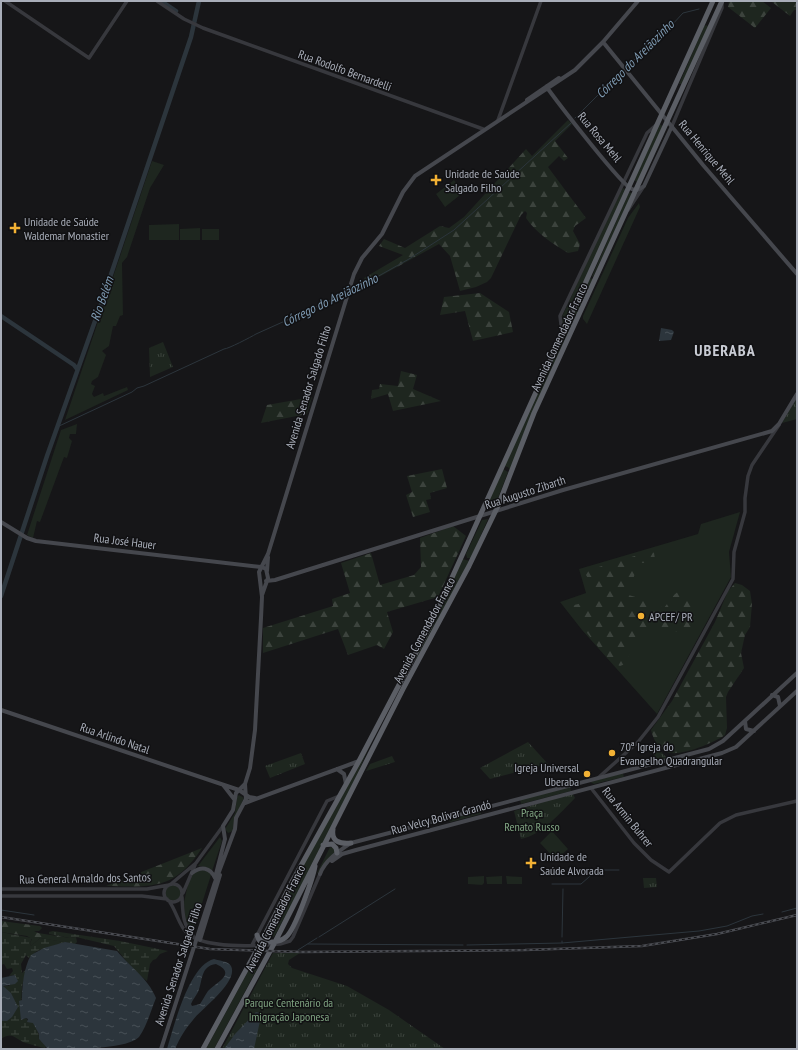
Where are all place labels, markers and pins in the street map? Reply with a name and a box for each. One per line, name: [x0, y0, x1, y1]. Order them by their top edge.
place label: Unidade de Saúde Salgado Filho: [445, 166, 520, 195]
marker: Unidade de Saúde Salgado Filho: [430, 174, 442, 186]
place label: Unidade de Saúde Waldemar Monastier: [24, 214, 110, 243]
marker: Unidade de Saúde Waldemar Monastier: [9, 222, 21, 234]
place label: APCEF/ PR: [649, 609, 693, 624]
marker: APCEF/ PR: [636, 611, 646, 621]
place label: 70ª Igreja do Evangelho Quadrangular: [620, 739, 723, 768]
marker: 70ª Igreja do Evangelho Quadrangular: [607, 748, 617, 758]
place label: Igreja Universal Uberaba: [514, 760, 579, 789]
marker: Igreja Universal Uberaba: [582, 769, 592, 779]
place label: Unidade de Saúde Alvorada: [540, 849, 604, 878]
marker: Unidade de Saúde Alvorada: [525, 857, 537, 869]

